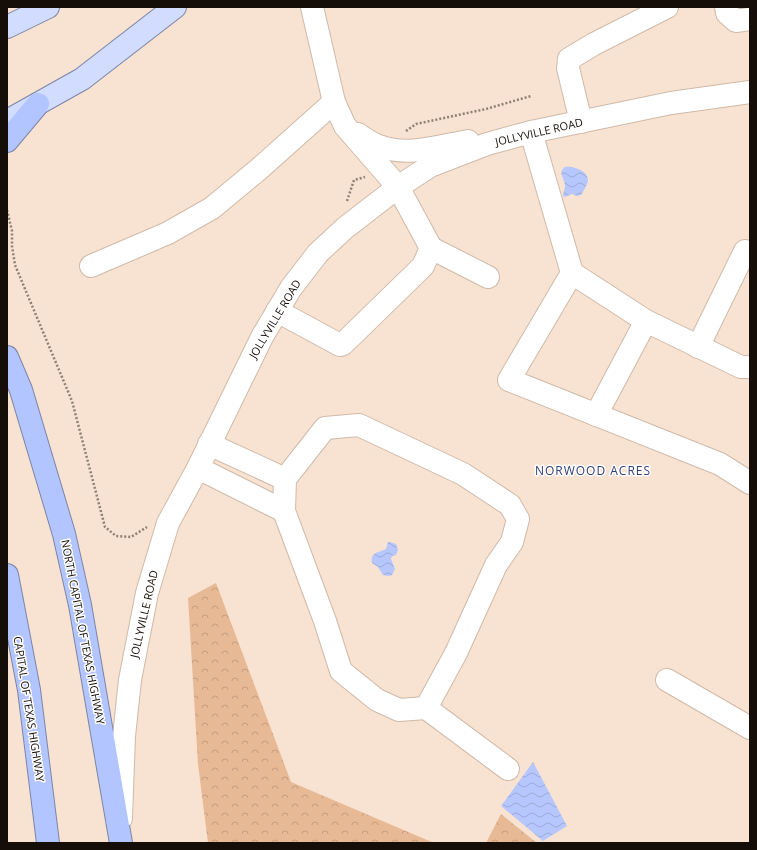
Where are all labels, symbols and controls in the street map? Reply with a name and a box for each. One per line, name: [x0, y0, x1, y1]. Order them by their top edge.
street label: JOLLYVILLE ROAD: [493, 114, 584, 149]
street label: JOLLYVILLE ROAD: [245, 277, 304, 362]
district label: NORWOOD ACRES: [535, 462, 651, 479]
street label: NORTH CAPITAL OF TEXAS HIGHWAY: [58, 538, 109, 726]
street label: JOLLYVILLE ROAD: [126, 569, 161, 660]
street label: CAPITAL OF TEXAS HIGHWAY: [11, 635, 49, 784]

